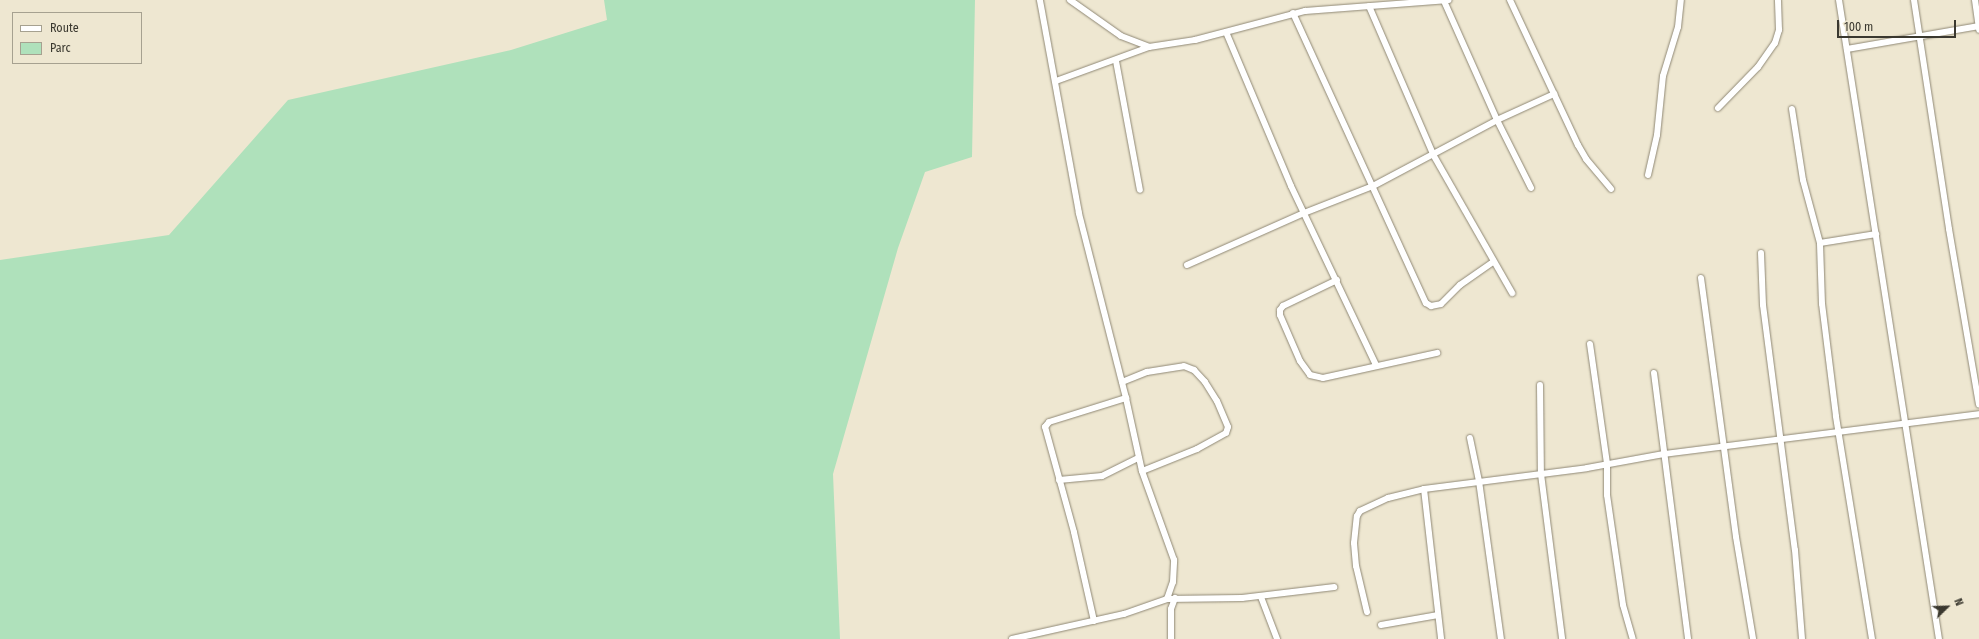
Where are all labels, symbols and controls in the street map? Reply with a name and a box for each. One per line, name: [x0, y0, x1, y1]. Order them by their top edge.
legend: [12, 12, 142, 64]
scale bar: [1839, 12, 1958, 38]
text: 100 m: [1844, 20, 1873, 34]
text: Route: [50, 21, 79, 35]
text: Parc: [50, 41, 71, 55]
north arrow: [1927, 587, 1967, 627]
text: N: [1951, 597, 1966, 608]

